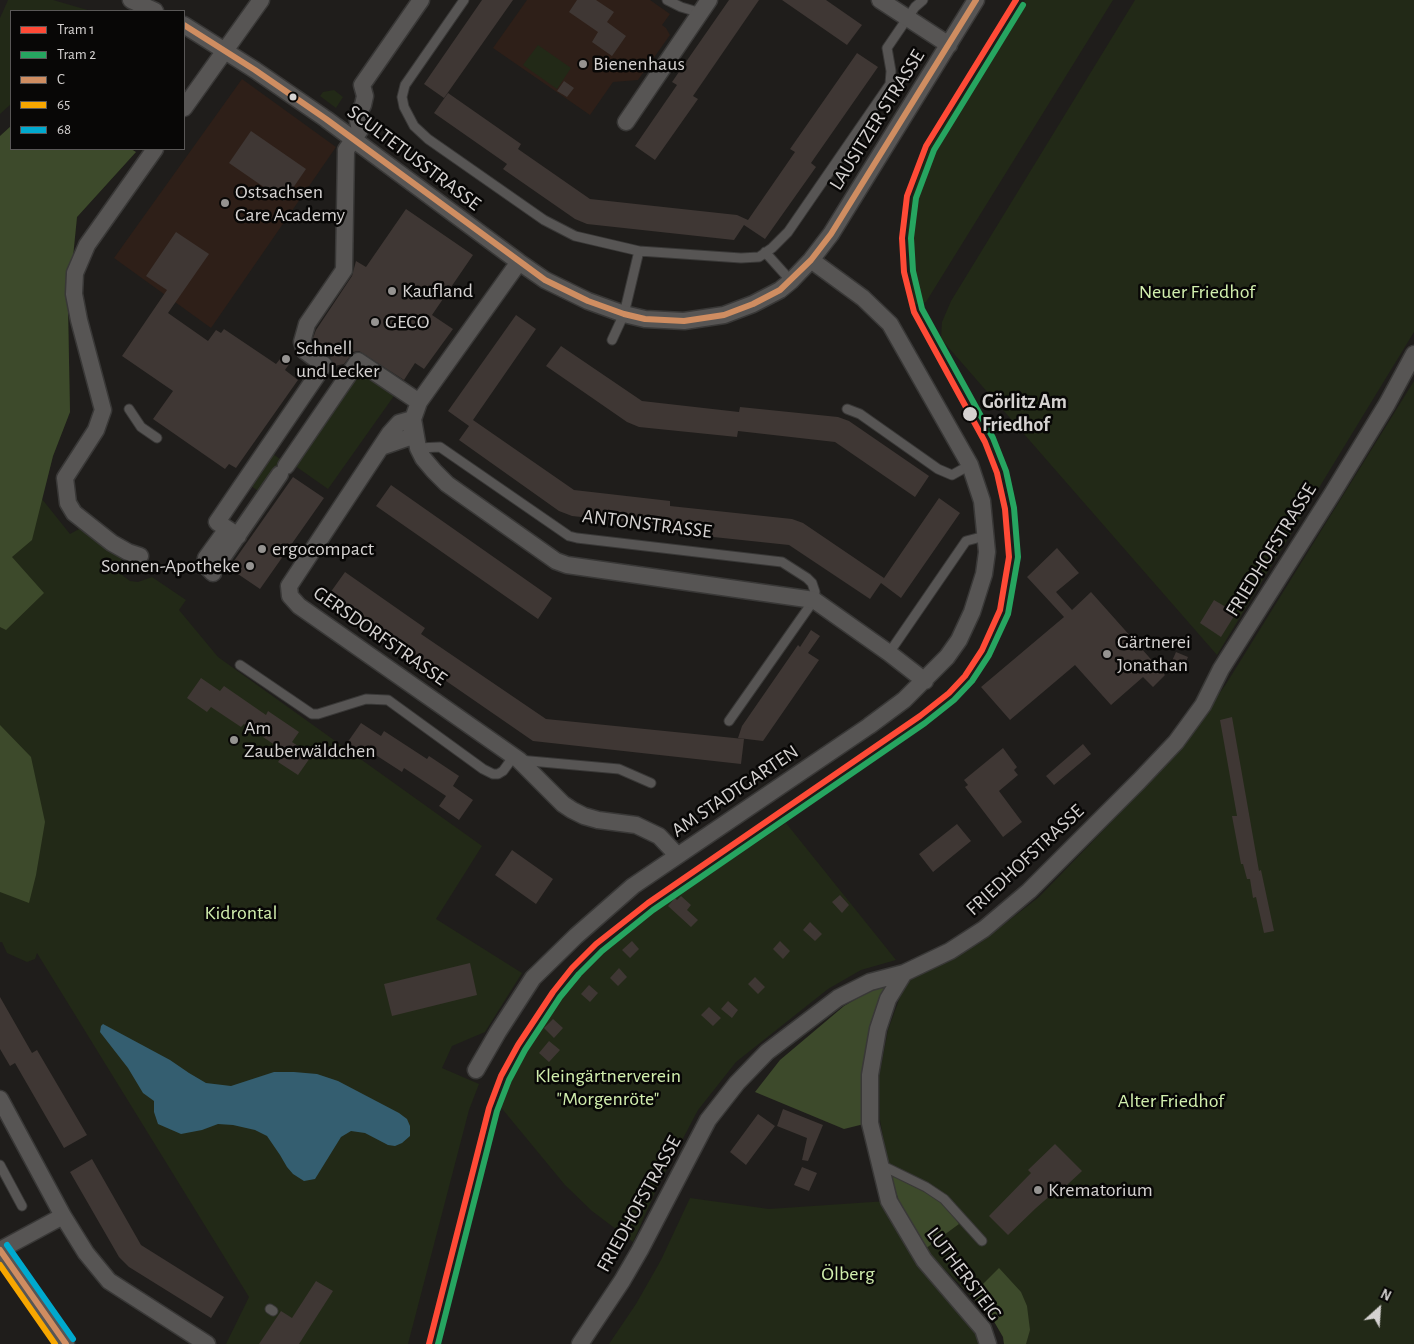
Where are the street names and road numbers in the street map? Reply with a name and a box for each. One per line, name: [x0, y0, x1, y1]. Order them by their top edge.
street label: LAUSITZER STRASSE: [824, 45, 930, 195]
street label: SCULTETUSSTRASSE: [342, 100, 486, 216]
street label: FRIEDHOFSTRASSE: [1220, 479, 1322, 621]
street label: ANTONSTRASSE: [581, 504, 713, 544]
street label: GERSDORFSTRASSE: [309, 581, 451, 691]
street label: AM STADTGARTEN: [667, 740, 803, 842]
street label: FRIEDHOFSTRASSE: [961, 799, 1089, 921]
street label: FRIEDHOFSTRASSE: [592, 1131, 686, 1277]
street label: LUTHERSTEIG: [921, 1223, 1007, 1325]

